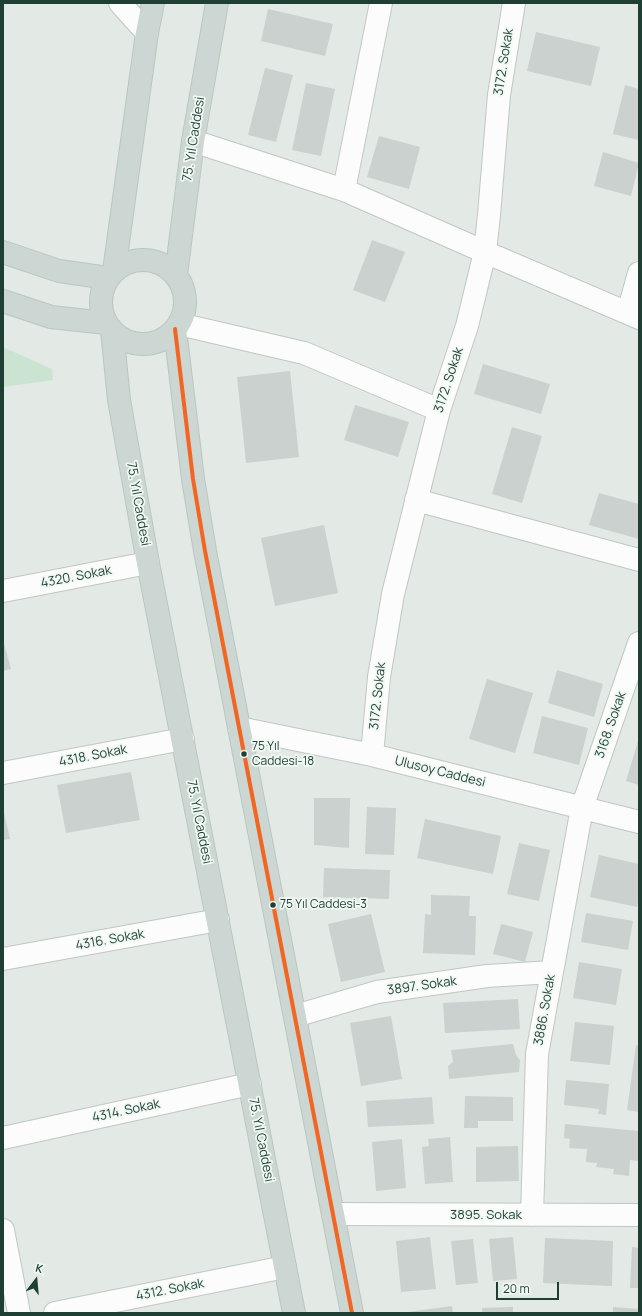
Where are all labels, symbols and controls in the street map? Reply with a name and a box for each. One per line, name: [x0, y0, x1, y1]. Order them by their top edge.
street label: 3172. Sokak: [491, 27, 517, 97]
street label: 75. Yıl Caddesi: [180, 96, 208, 182]
street label: 3172. Sokak: [431, 345, 467, 415]
street label: 75. Yıl Caddesi: [123, 461, 153, 547]
street label: 4320. Sokak: [39, 562, 113, 592]
street label: 3172. Sokak: [367, 661, 389, 731]
street label: 3168. Sokak: [592, 690, 630, 760]
place label: 75 Yıl Caddesi-18: [252, 740, 314, 768]
street label: 4318. Sokak: [58, 742, 128, 770]
marker: 75 Yıl Caddesi-18: [239, 749, 249, 759]
street label: Ulusoy Caddesi: [393, 753, 487, 791]
street label: 75. Yıl Caddesi: [183, 779, 215, 865]
place label: 75 Yıl Caddesi-3: [280, 898, 367, 912]
marker: 75 Yıl Caddesi-3: [268, 900, 278, 910]
street label: 4316. Sokak: [74, 926, 146, 954]
street label: 3897. Sokak: [386, 973, 458, 999]
street label: 3886. Sokak: [531, 973, 559, 1047]
street label: 4314. Sokak: [91, 1096, 161, 1126]
street label: 75. Yıl Caddesi: [245, 1097, 277, 1183]
street label: 3895. Sokak: [450, 1207, 522, 1223]
north arrow: [16, 1260, 56, 1300]
text: K: [34, 1260, 45, 1276]
scale bar: [498, 1274, 561, 1300]
street label: 4312. Sokak: [135, 1276, 205, 1304]
text: 20 m: [503, 1280, 530, 1297]

